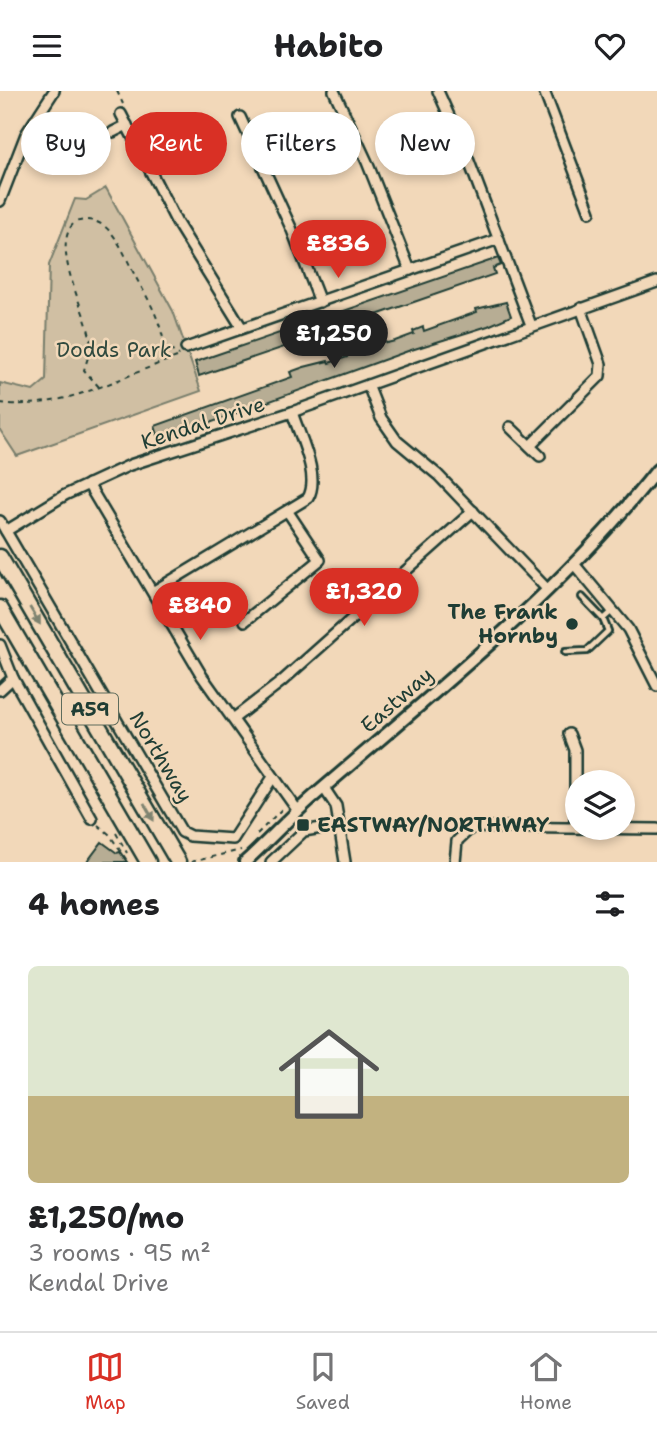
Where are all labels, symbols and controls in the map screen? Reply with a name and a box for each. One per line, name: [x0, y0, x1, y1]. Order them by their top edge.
text: Habito: [273, 24, 384, 67]
icon: menu: [28, 27, 66, 65]
icon: heart: [591, 27, 629, 65]
chip: Buy: [21, 112, 111, 175]
chip: Rent: [125, 112, 227, 175]
chip: Filters: [241, 112, 361, 175]
chip: New: [375, 112, 475, 175]
pin: £836: [297, 221, 379, 280]
text: £836: [306, 228, 370, 258]
pin: £1,250: [277, 310, 391, 370]
text: £1,250: [296, 318, 372, 348]
park label: Dodds Park: [56, 336, 172, 364]
street label: Kendal Drive: [137, 390, 269, 456]
pin: £1,320: [307, 568, 421, 628]
text: £1,320: [326, 576, 402, 606]
pin: £840: [159, 582, 241, 642]
text: £840: [168, 590, 232, 620]
place label: The Frank Hornby: [447, 598, 558, 650]
one-way arrow: [29, 606, 41, 625]
marker: The Frank Hornby: [564, 616, 580, 632]
street label: Eastway: [355, 661, 439, 739]
road number: A59: [62, 694, 118, 725]
street label: Northway: [123, 706, 199, 808]
map controls: [565, 770, 635, 840]
button: layers: [565, 770, 635, 840]
one-way arrow: [143, 803, 155, 822]
place label: EASTWAY/NORTHWAY: [317, 811, 549, 839]
marker: EASTWAY/NORTHWAY: [295, 817, 311, 833]
text: 4 homes: [28, 884, 160, 925]
icon: filters: [591, 885, 629, 923]
icon: home: [266, 1011, 392, 1137]
text: £1,250/mo: [28, 1197, 185, 1238]
text: 3 rooms · 95 m²: [28, 1238, 211, 1268]
text: Kendal Drive: [28, 1268, 169, 1298]
tab: Map: [85, 1348, 126, 1415]
tab: Saved: [296, 1348, 350, 1415]
tab: Home: [520, 1348, 572, 1415]

